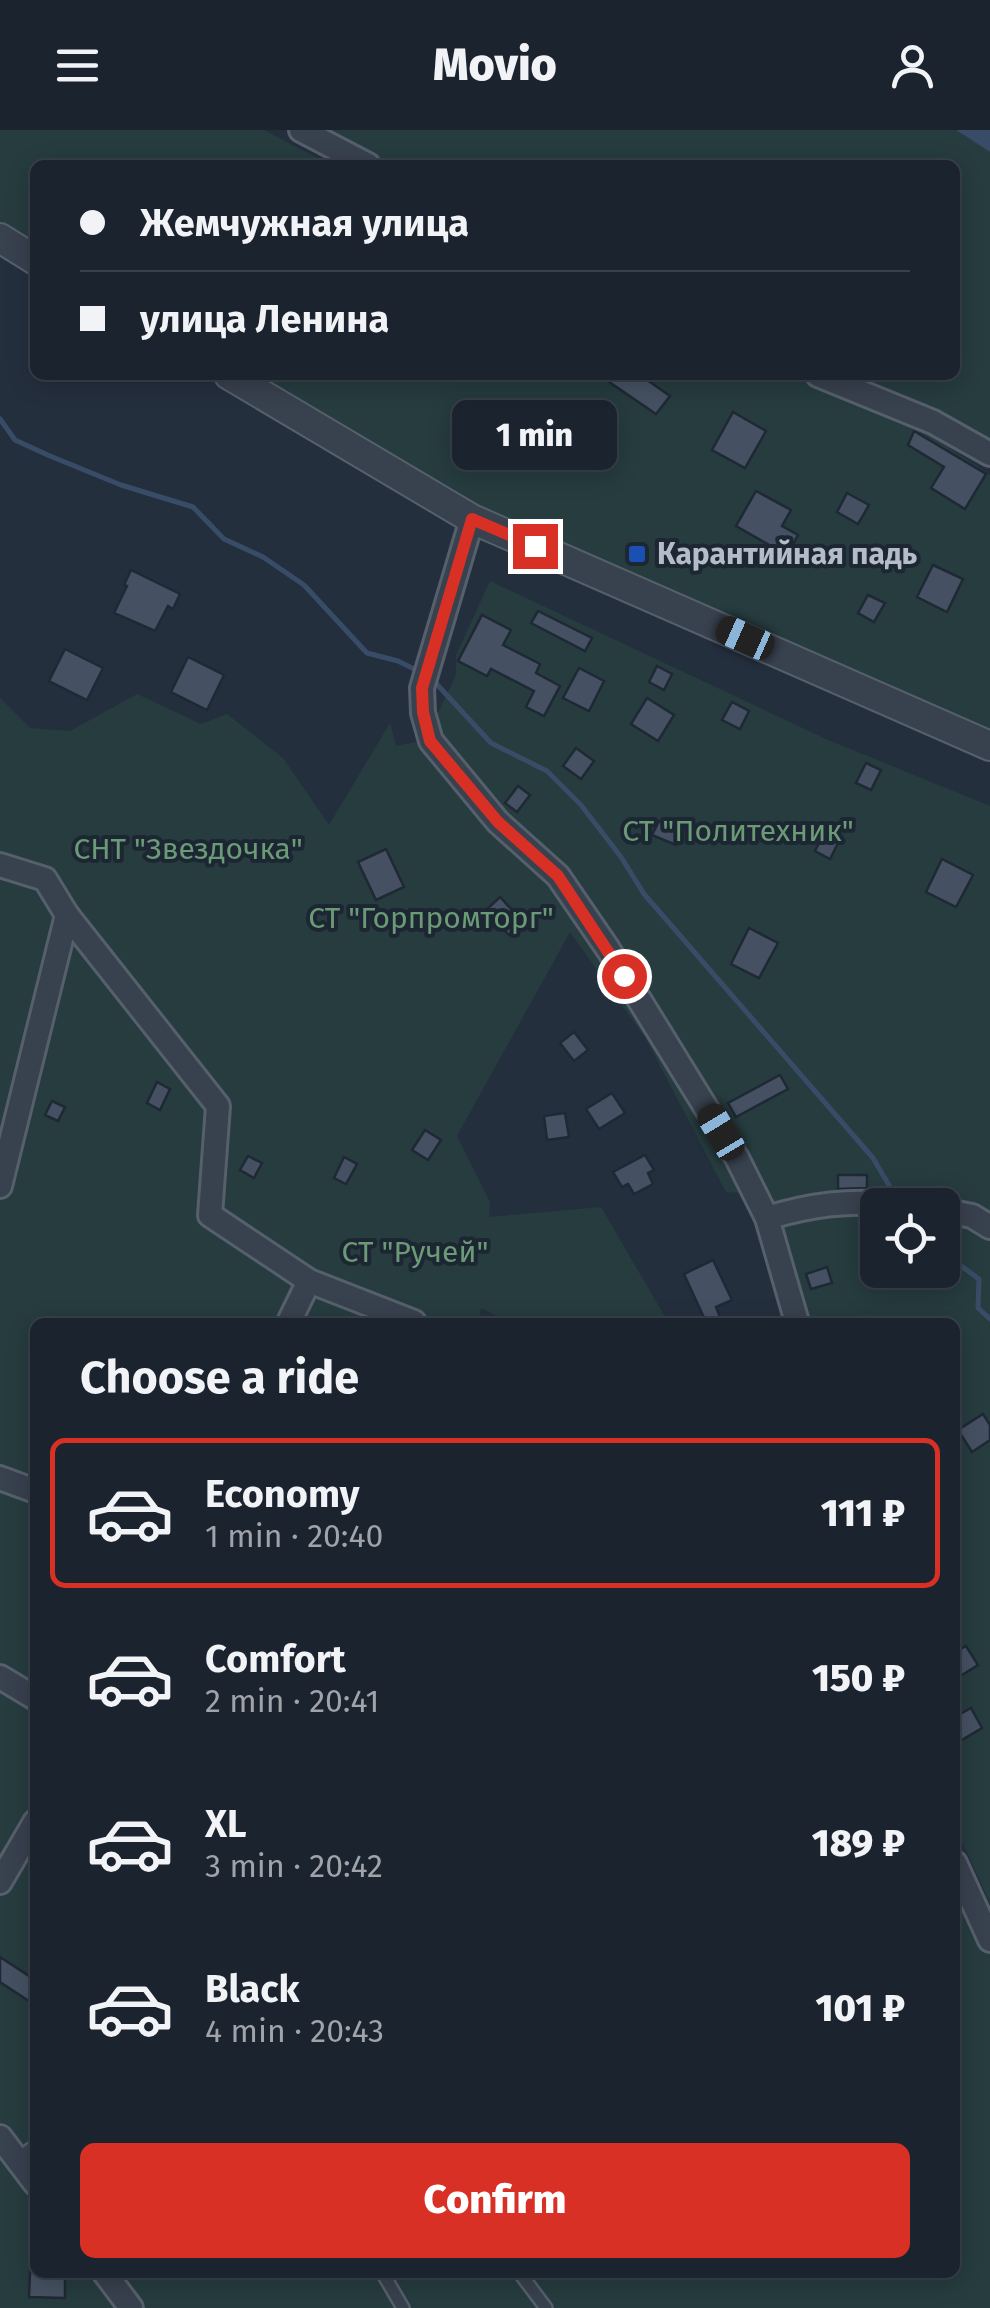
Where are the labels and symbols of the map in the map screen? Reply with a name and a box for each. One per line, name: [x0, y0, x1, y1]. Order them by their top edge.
callout: 1 min: [452, 401, 618, 471]
route end: [513, 524, 558, 569]
place label: Карантийная падь: [657, 536, 918, 572]
marker: Карантийная падь: [626, 543, 648, 565]
car: [711, 612, 779, 664]
park label: СТ "Политехник": [622, 813, 854, 849]
park label: СНТ "Звездочка": [73, 831, 303, 867]
park label: СТ "Горпромторг": [308, 900, 554, 936]
route start: [602, 954, 647, 999]
car: [693, 1099, 749, 1165]
park label: СТ "Ручей": [342, 1234, 488, 1270]

